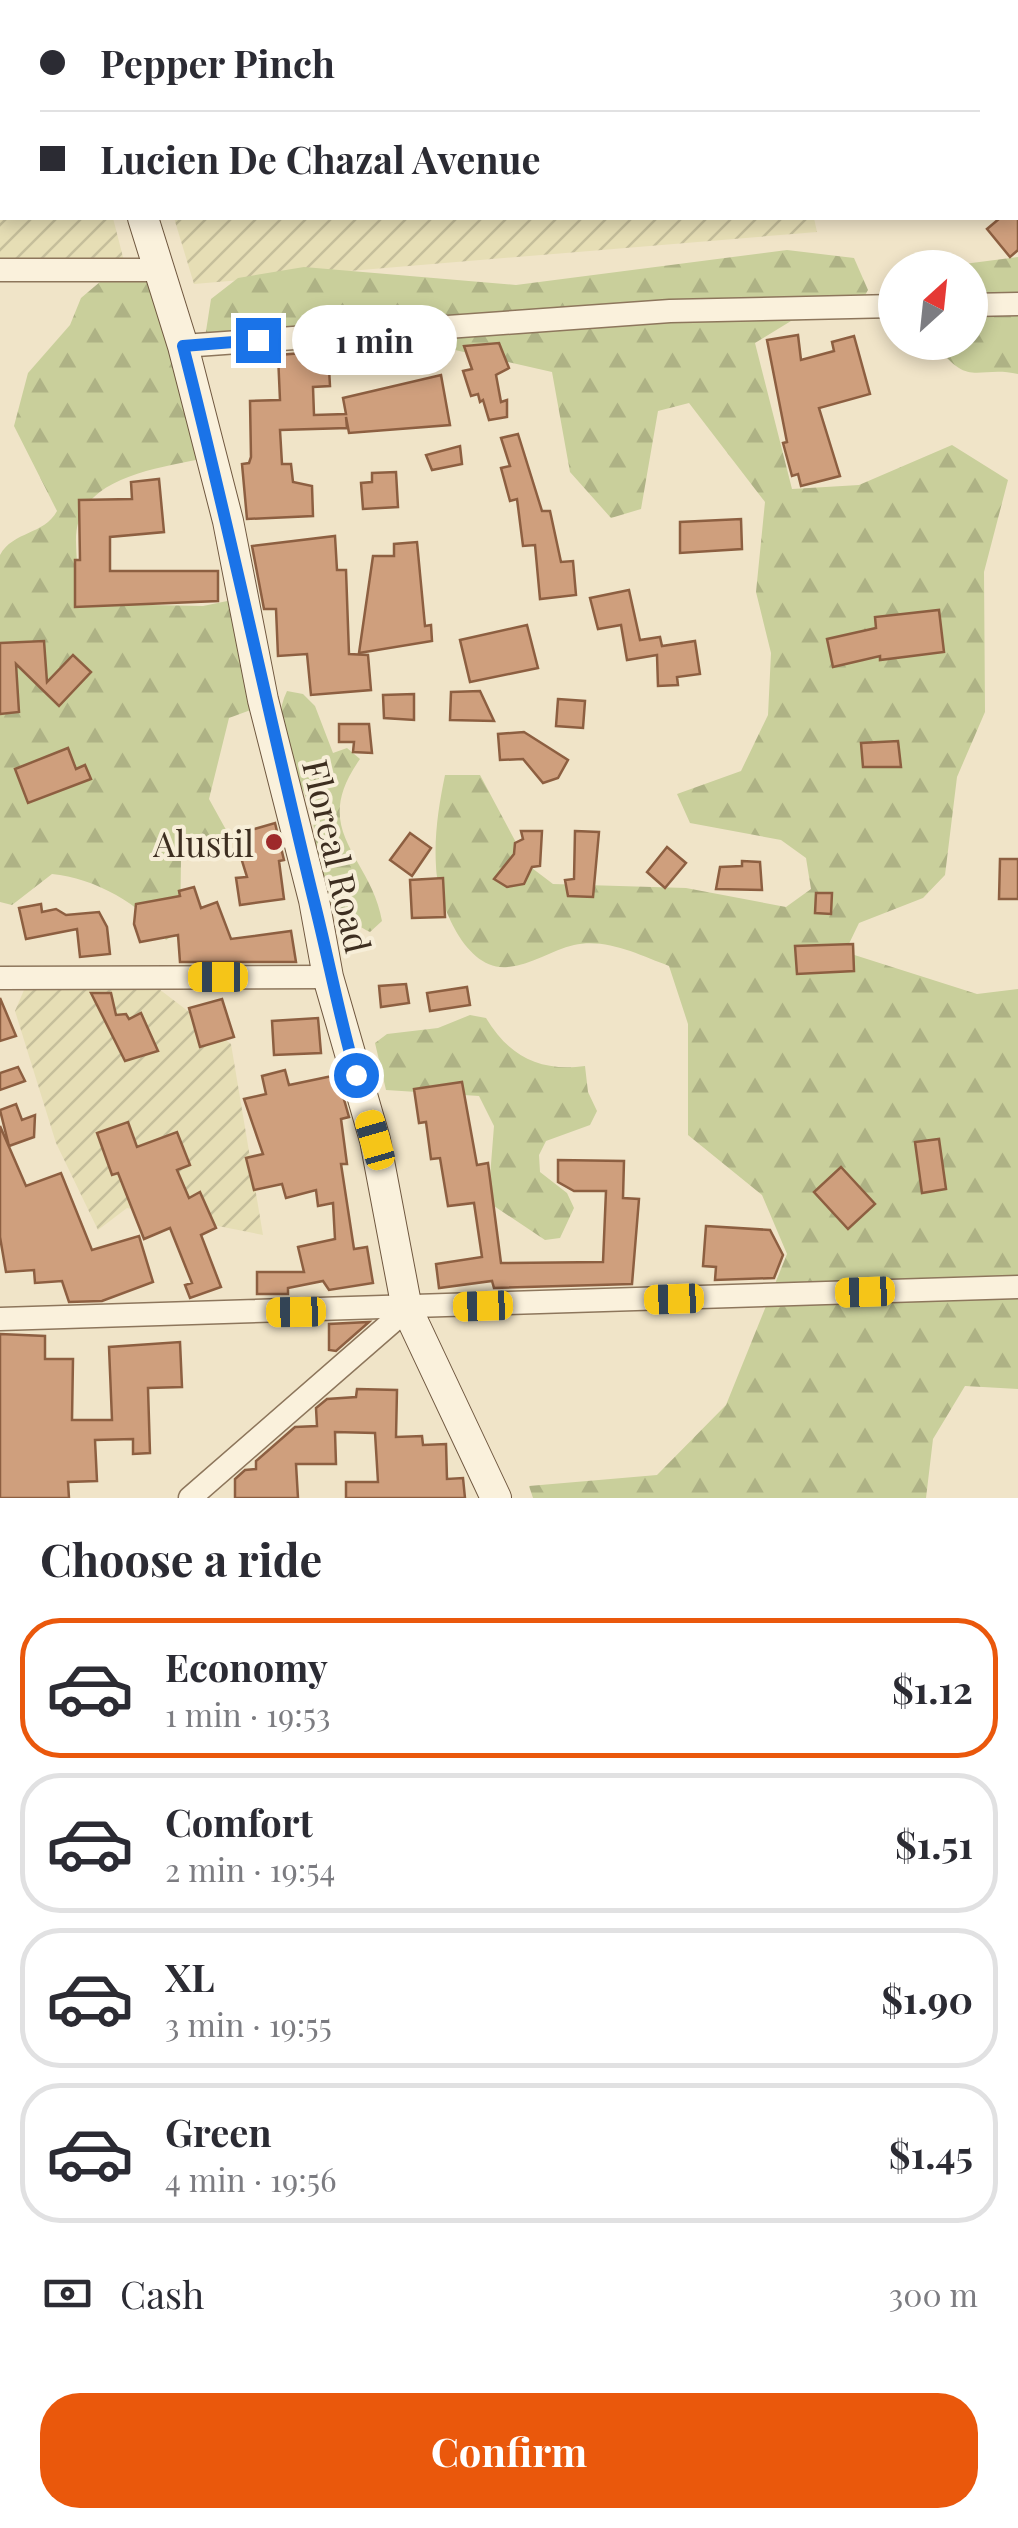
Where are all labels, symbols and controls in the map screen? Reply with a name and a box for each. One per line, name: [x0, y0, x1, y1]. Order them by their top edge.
text: Pepper Pinch: [100, 37, 335, 88]
text: Lucien De Chazal Avenue: [100, 133, 541, 184]
north arrow: [878, 250, 988, 360]
map controls: [878, 250, 988, 360]
callout: 1 min: [293, 305, 458, 375]
route end: [236, 318, 281, 363]
text: 1 min: [335, 318, 414, 361]
street label: Floreal Road: [293, 755, 383, 957]
place label: Alustil: [152, 819, 254, 866]
marker: Alustil: [263, 831, 285, 853]
car: [188, 962, 248, 992]
route start: [334, 1053, 379, 1098]
car: [352, 1107, 398, 1173]
car: [834, 1276, 896, 1308]
car: [643, 1283, 705, 1315]
car: [452, 1290, 514, 1322]
car: [266, 1296, 326, 1328]
text: Choose a ride: [40, 1528, 322, 1588]
text: Economy: [165, 1641, 328, 1692]
icon: car: [45, 1643, 135, 1733]
text: $1.12: [892, 1663, 973, 1714]
text: 1 min · 19:53: [165, 1692, 330, 1735]
text: Comfort: [165, 1796, 313, 1847]
icon: car: [45, 1798, 135, 1888]
text: $1.51: [895, 1818, 973, 1869]
text: 2 min · 19:54: [165, 1847, 335, 1890]
text: XL: [165, 1951, 214, 2002]
icon: car: [45, 1953, 135, 2043]
text: $1.90: [881, 1973, 973, 2024]
text: 3 min · 19:55: [165, 2002, 332, 2045]
text: Green: [165, 2106, 272, 2157]
icon: car: [45, 2108, 135, 2198]
text: $1.45: [889, 2128, 973, 2179]
text: 4 min · 19:56: [165, 2157, 337, 2200]
icon: cash: [40, 2266, 95, 2321]
text: Cash: [120, 2268, 204, 2319]
text: 300 m: [889, 2272, 978, 2315]
button: Confirm: [40, 2393, 978, 2508]

